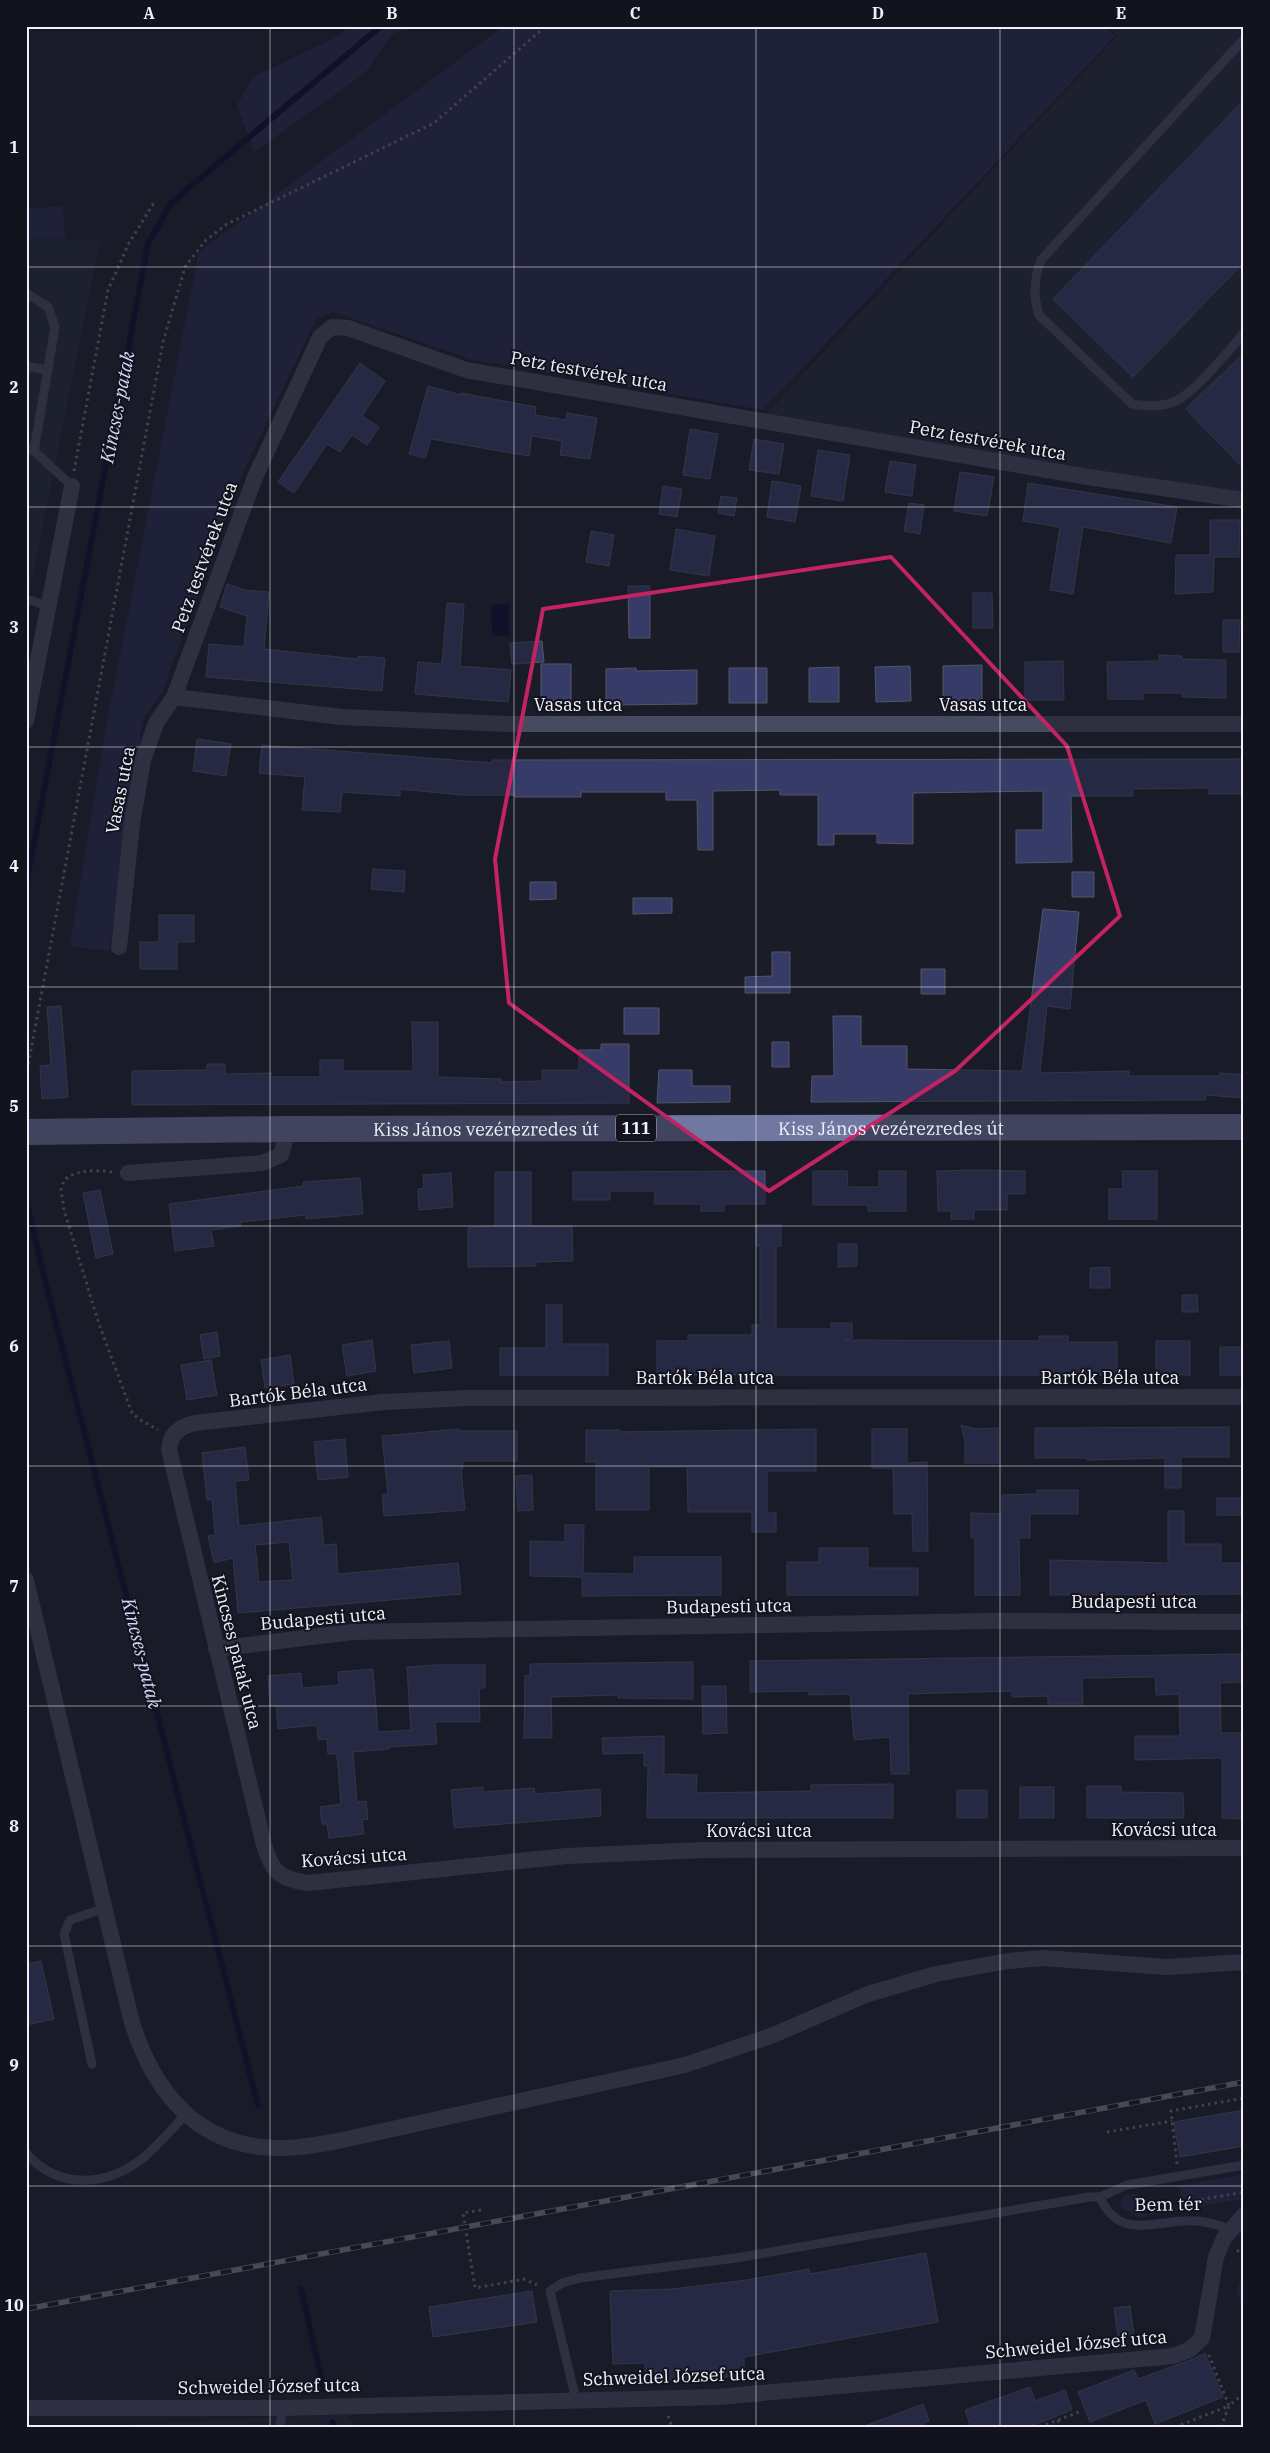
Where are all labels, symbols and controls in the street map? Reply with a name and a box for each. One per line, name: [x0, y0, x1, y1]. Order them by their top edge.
text: A: [143, 3, 155, 23]
text: B: [386, 3, 398, 23]
text: C: [630, 3, 640, 23]
text: D: [872, 3, 884, 23]
text: E: [1116, 3, 1126, 23]
text: 1: [9, 137, 19, 157]
street label: Petz testvérek utca: [509, 346, 670, 396]
water label: Kincses-patak: [94, 348, 140, 466]
text: 2: [9, 377, 19, 397]
street label: Petz testvérek utca: [908, 415, 1069, 465]
street label: Petz testvérek utca: [166, 478, 242, 636]
text: 3: [9, 617, 19, 637]
street label: Vasas utca: [534, 693, 623, 716]
street label: Vasas utca: [939, 693, 1028, 716]
street label: Vasas utca: [100, 744, 140, 836]
text: 4: [9, 856, 19, 876]
text: 5: [9, 1096, 19, 1116]
road number: 111: [616, 1114, 656, 1142]
street label: Kiss János vezérezredes út: [778, 1116, 1004, 1139]
street label: Kiss János vezérezredes út: [373, 1117, 599, 1140]
text: 6: [9, 1336, 19, 1356]
street label: Bartók Béla utca: [636, 1366, 775, 1389]
street label: Bartók Béla utca: [1041, 1366, 1180, 1389]
street label: Bartók Béla utca: [228, 1372, 369, 1412]
street label: Kincses patak utca: [207, 1572, 267, 1732]
text: 7: [9, 1576, 19, 1596]
street label: Budapesti utca: [1071, 1590, 1197, 1613]
street label: Budapesti utca: [666, 1593, 792, 1619]
water label: Kincses-patak: [116, 1594, 168, 1712]
street label: Budapesti utca: [259, 1601, 387, 1635]
text: 8: [9, 1816, 19, 1836]
street label: Kovácsi utca: [1111, 1818, 1217, 1841]
street label: Kovácsi utca: [706, 1819, 812, 1842]
street label: Kovácsi utca: [300, 1842, 408, 1872]
text: 9: [9, 2055, 19, 2075]
street label: Bem tér: [1134, 2192, 1202, 2216]
text: 10: [4, 2295, 24, 2315]
street label: Schweidel József utca: [984, 2325, 1168, 2363]
street label: Schweidel József utca: [582, 2361, 766, 2391]
street label: Schweidel József utca: [178, 2373, 361, 2399]

